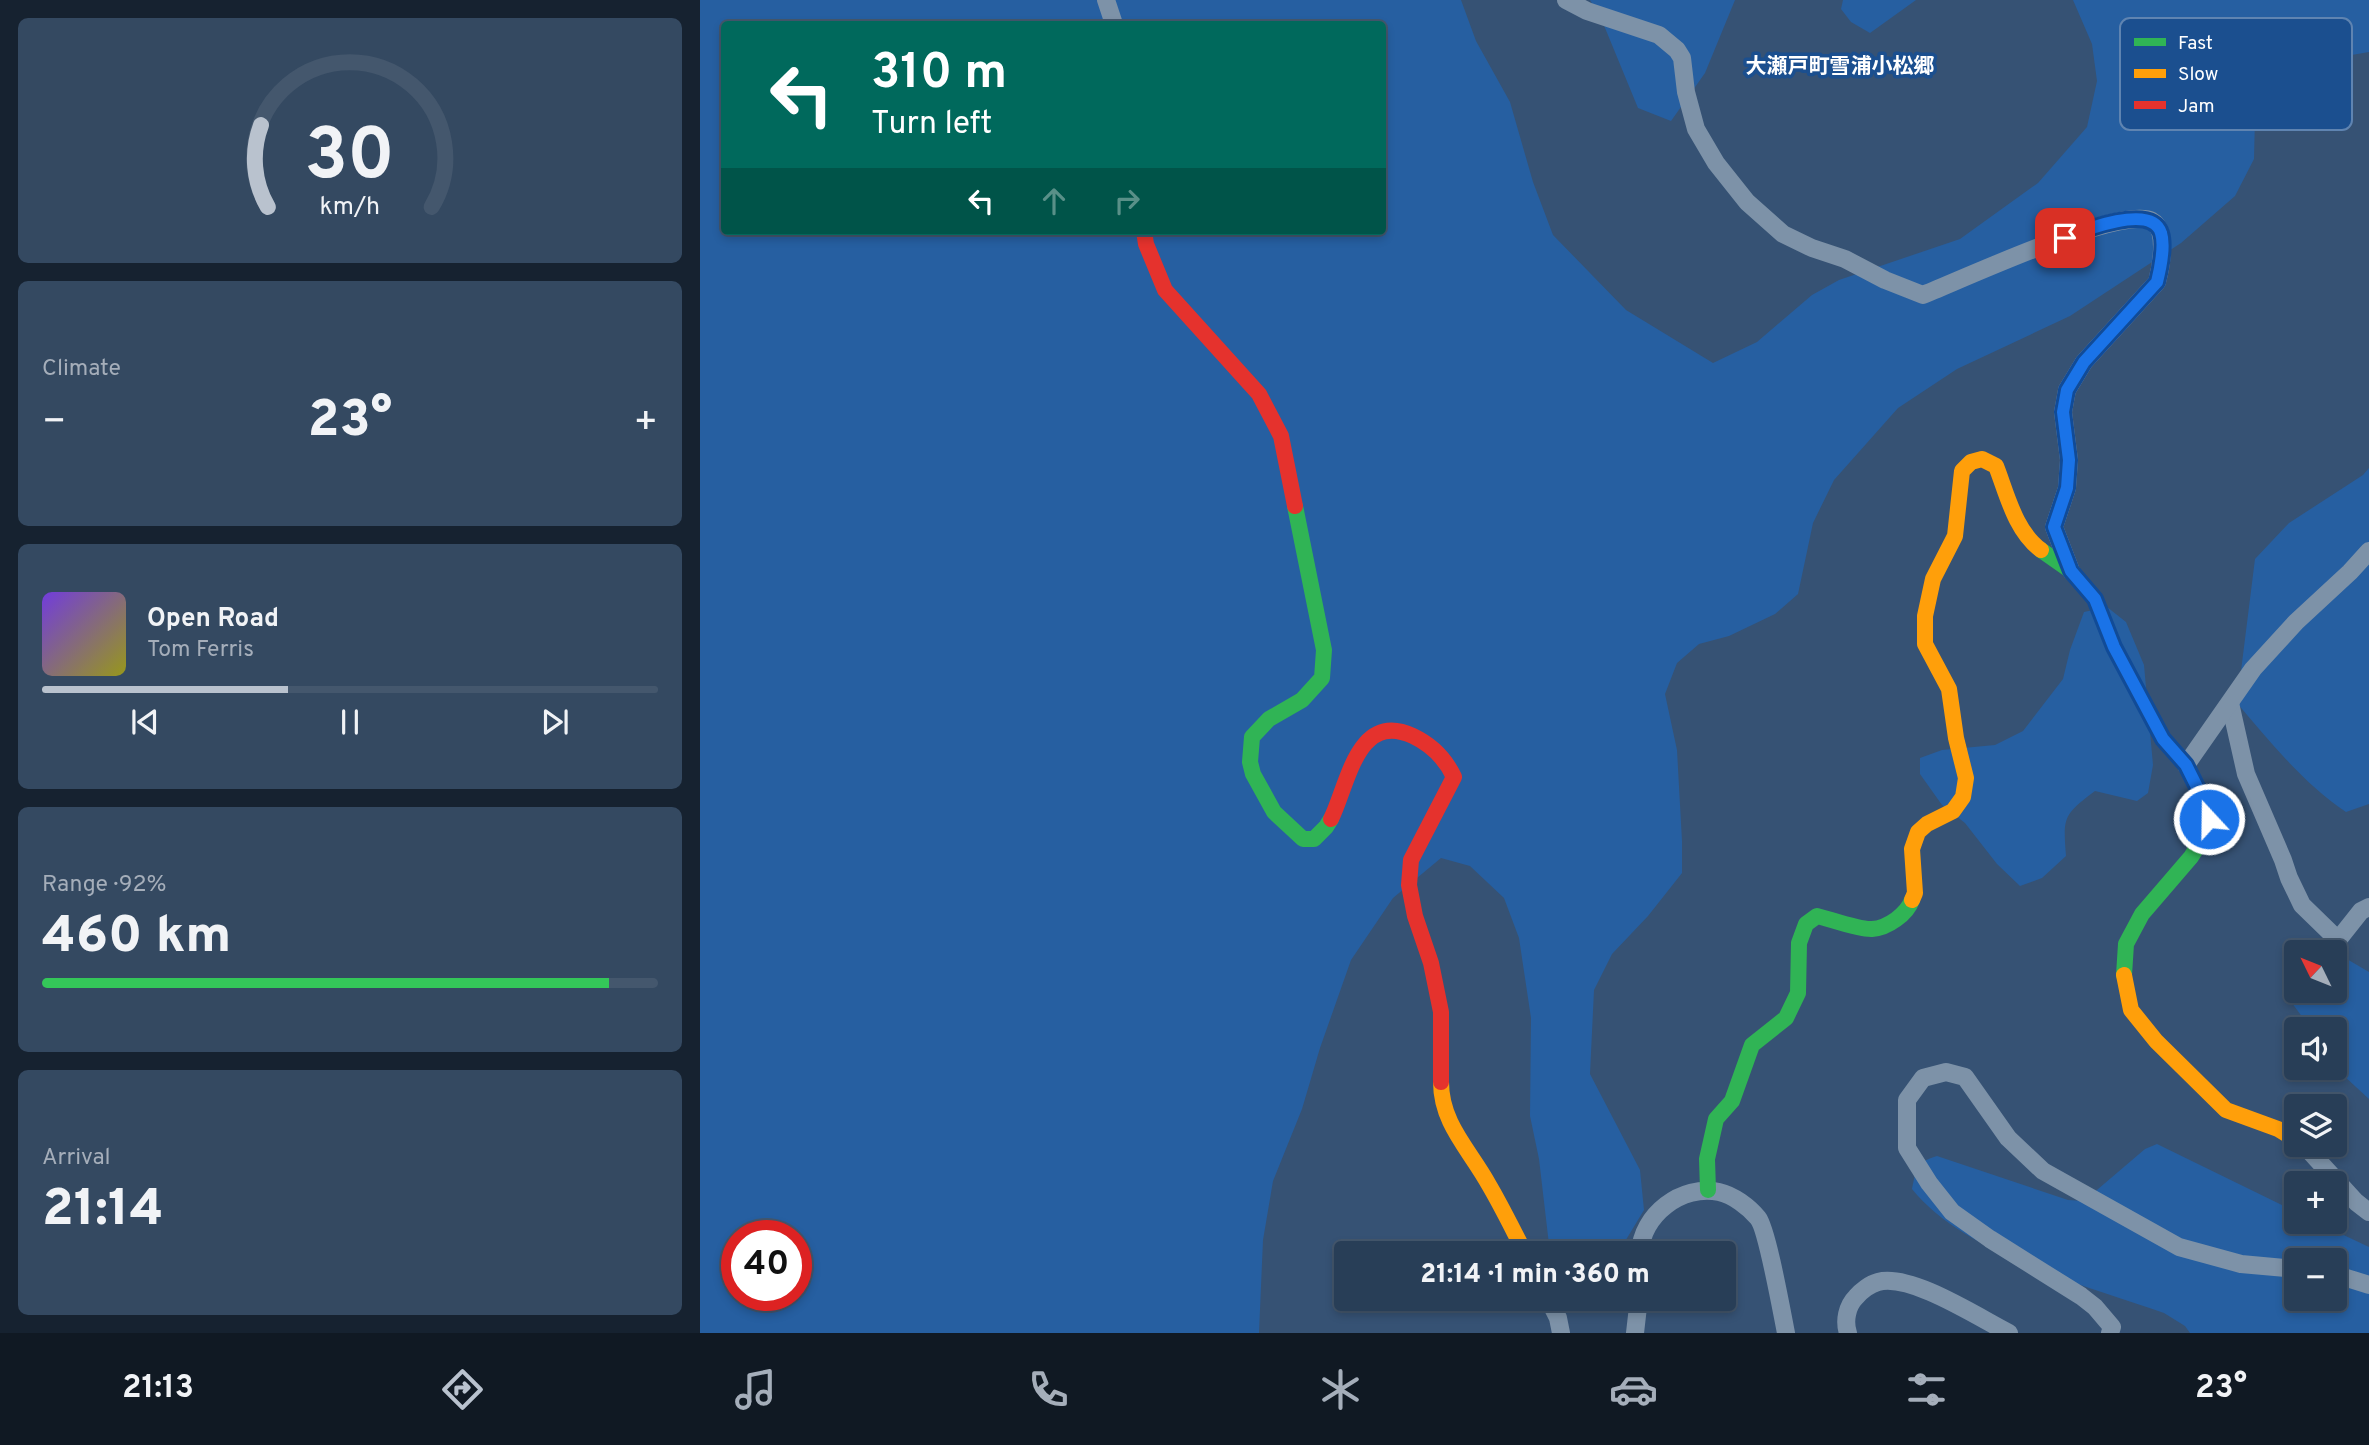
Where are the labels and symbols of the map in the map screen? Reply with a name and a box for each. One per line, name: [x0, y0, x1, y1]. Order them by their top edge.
legend: [2120, 18, 2352, 130]
text: Fast: [2178, 32, 2213, 56]
district label: 大瀬戸町雪浦小松郷: [1746, 54, 1935, 81]
text: Slow: [2178, 63, 2218, 87]
text: Jam: [2178, 95, 2215, 119]
pin: [2035, 208, 2095, 268]
position arrow: [2172, 782, 2246, 856]
north arrow: [2284, 940, 2347, 1003]
speed limit sign: 40: [721, 1220, 812, 1311]

